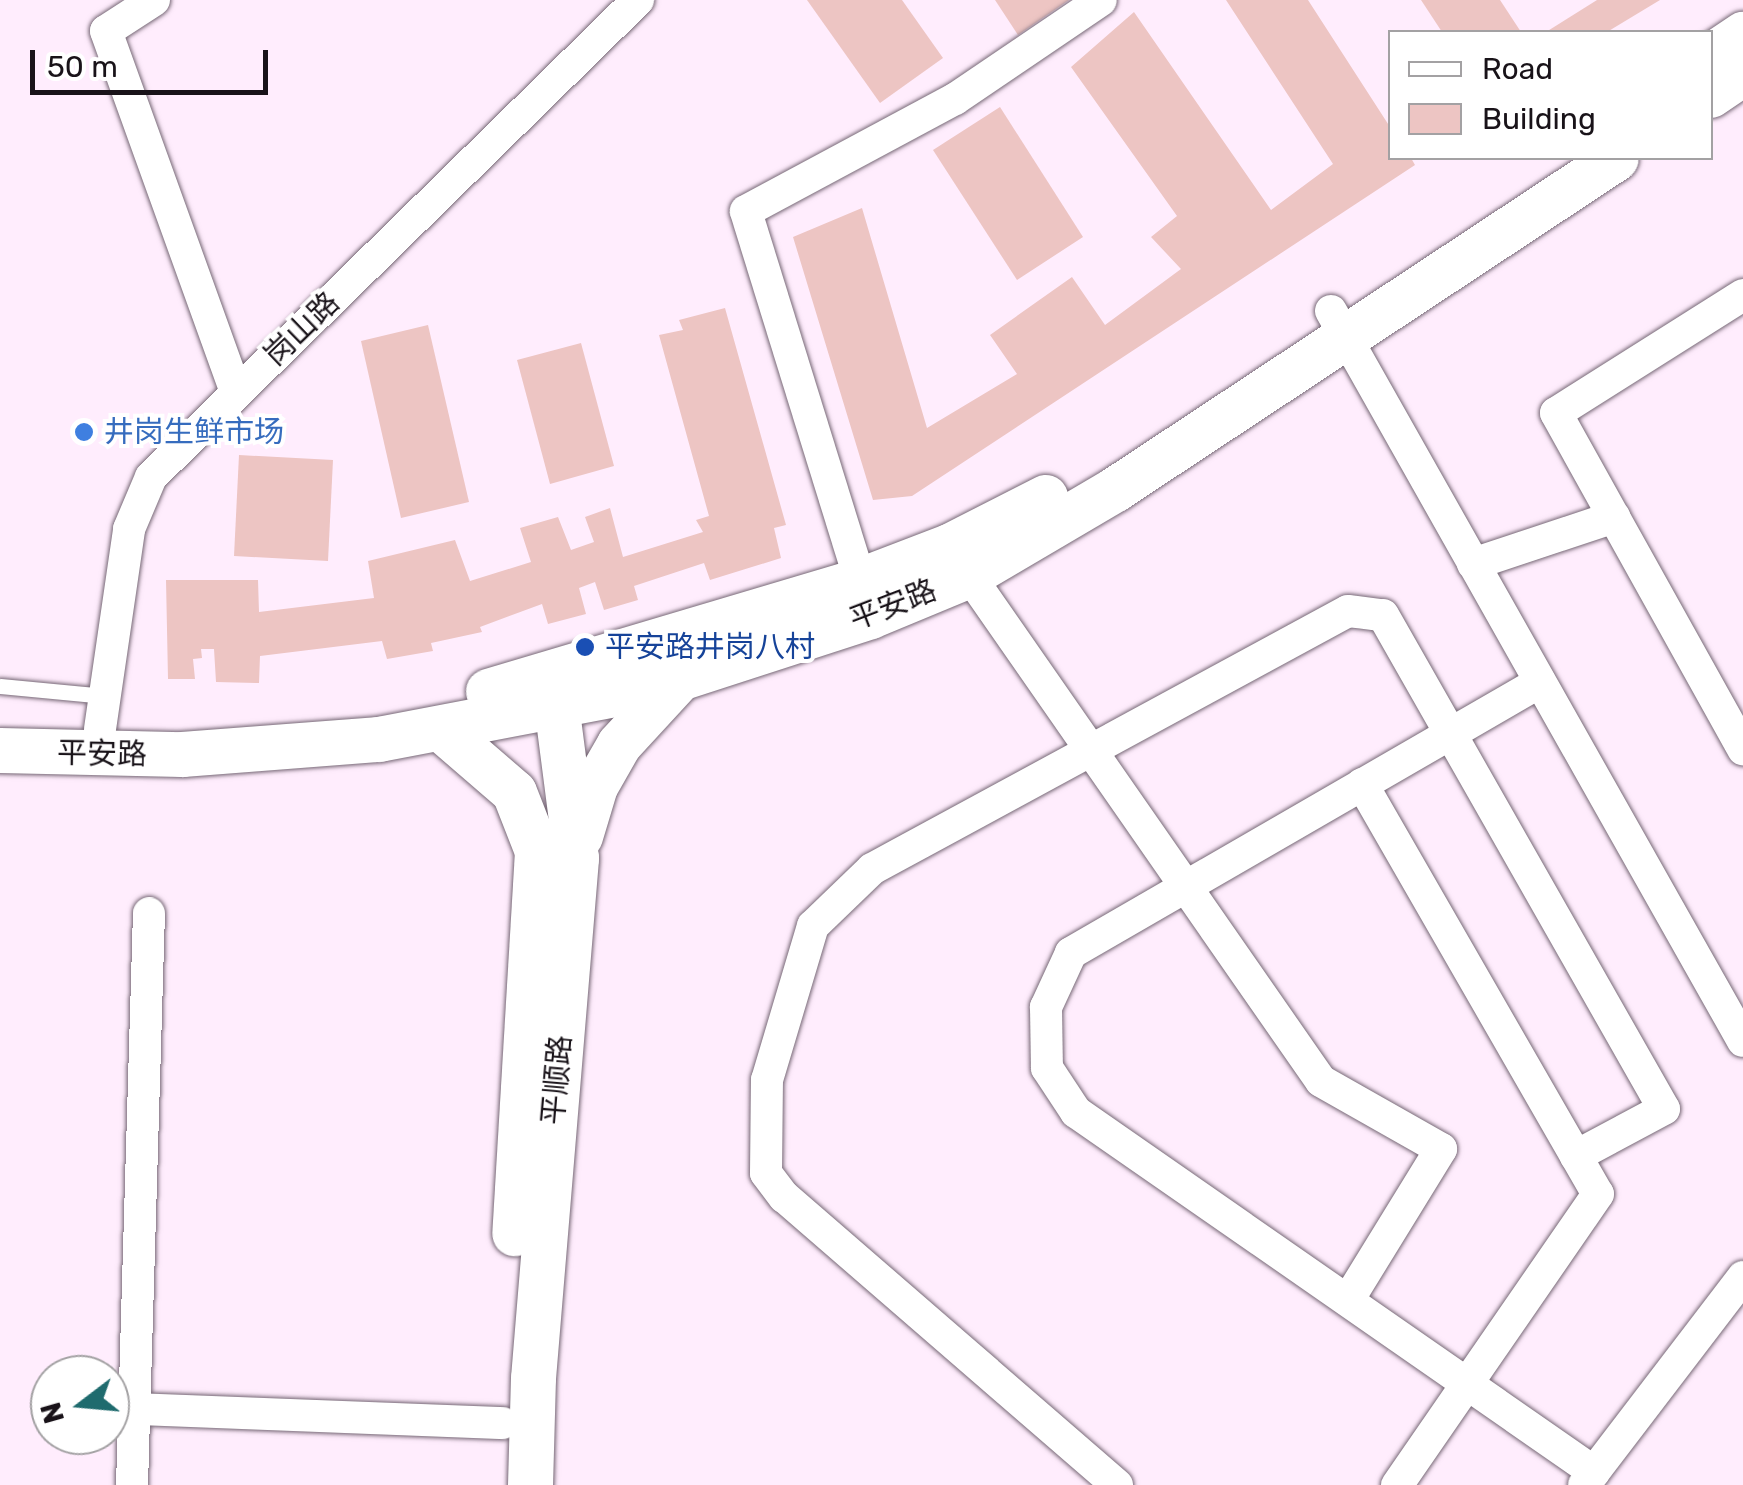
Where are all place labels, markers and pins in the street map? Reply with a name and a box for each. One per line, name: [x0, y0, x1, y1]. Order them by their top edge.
place label: 井岗生鲜市场: [104, 414, 284, 450]
marker: 井岗生鲜市场: [73, 421, 95, 443]
place label: 平安路井岗八村: [605, 629, 815, 665]
marker: 平安路井岗八村: [574, 636, 596, 658]

